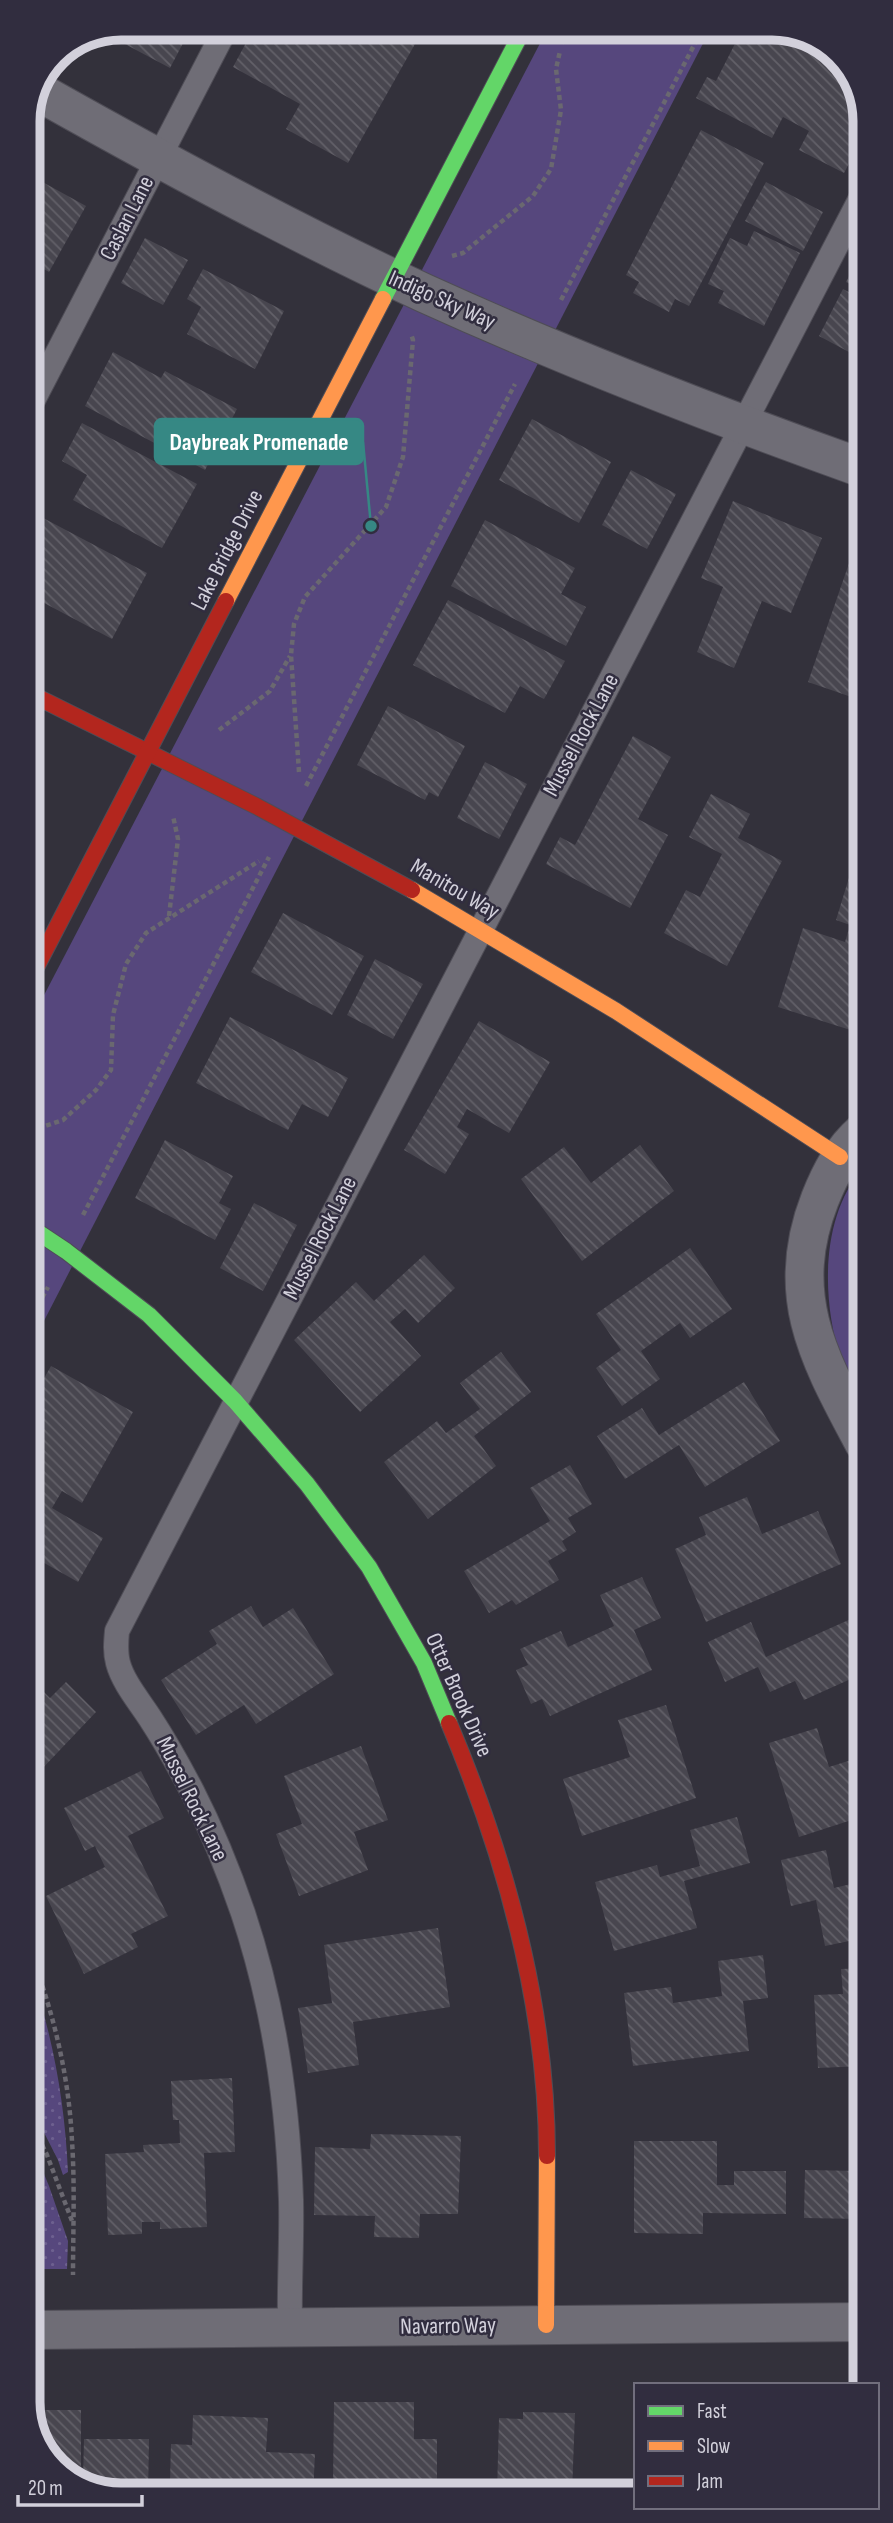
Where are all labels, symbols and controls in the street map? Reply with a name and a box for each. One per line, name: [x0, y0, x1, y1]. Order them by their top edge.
street label: Caslan Lane: [94, 171, 160, 265]
street label: Indigo Sky Way: [384, 264, 500, 336]
callout: Daybreak Promenade: [155, 419, 363, 464]
text: Daybreak Promenade: [169, 428, 349, 457]
street label: Lake Bridge Drive: [185, 485, 269, 615]
street label: Mussel Rock Lane: [537, 669, 625, 801]
street label: Manitou Way: [405, 852, 505, 926]
street label: Mussel Rock Lane: [277, 1172, 363, 1304]
street label: Otter Brook Drive: [419, 1629, 499, 1761]
street label: Mussel Rock Lane: [150, 1732, 234, 1866]
street label: Navarro Way: [400, 2311, 496, 2341]
legend: [634, 2383, 879, 2509]
text: Fast: [697, 2399, 727, 2424]
text: Slow: [697, 2434, 731, 2459]
scale bar: [18, 2464, 142, 2508]
text: Jam: [696, 2469, 723, 2494]
text: 20 m: [28, 2476, 63, 2501]

